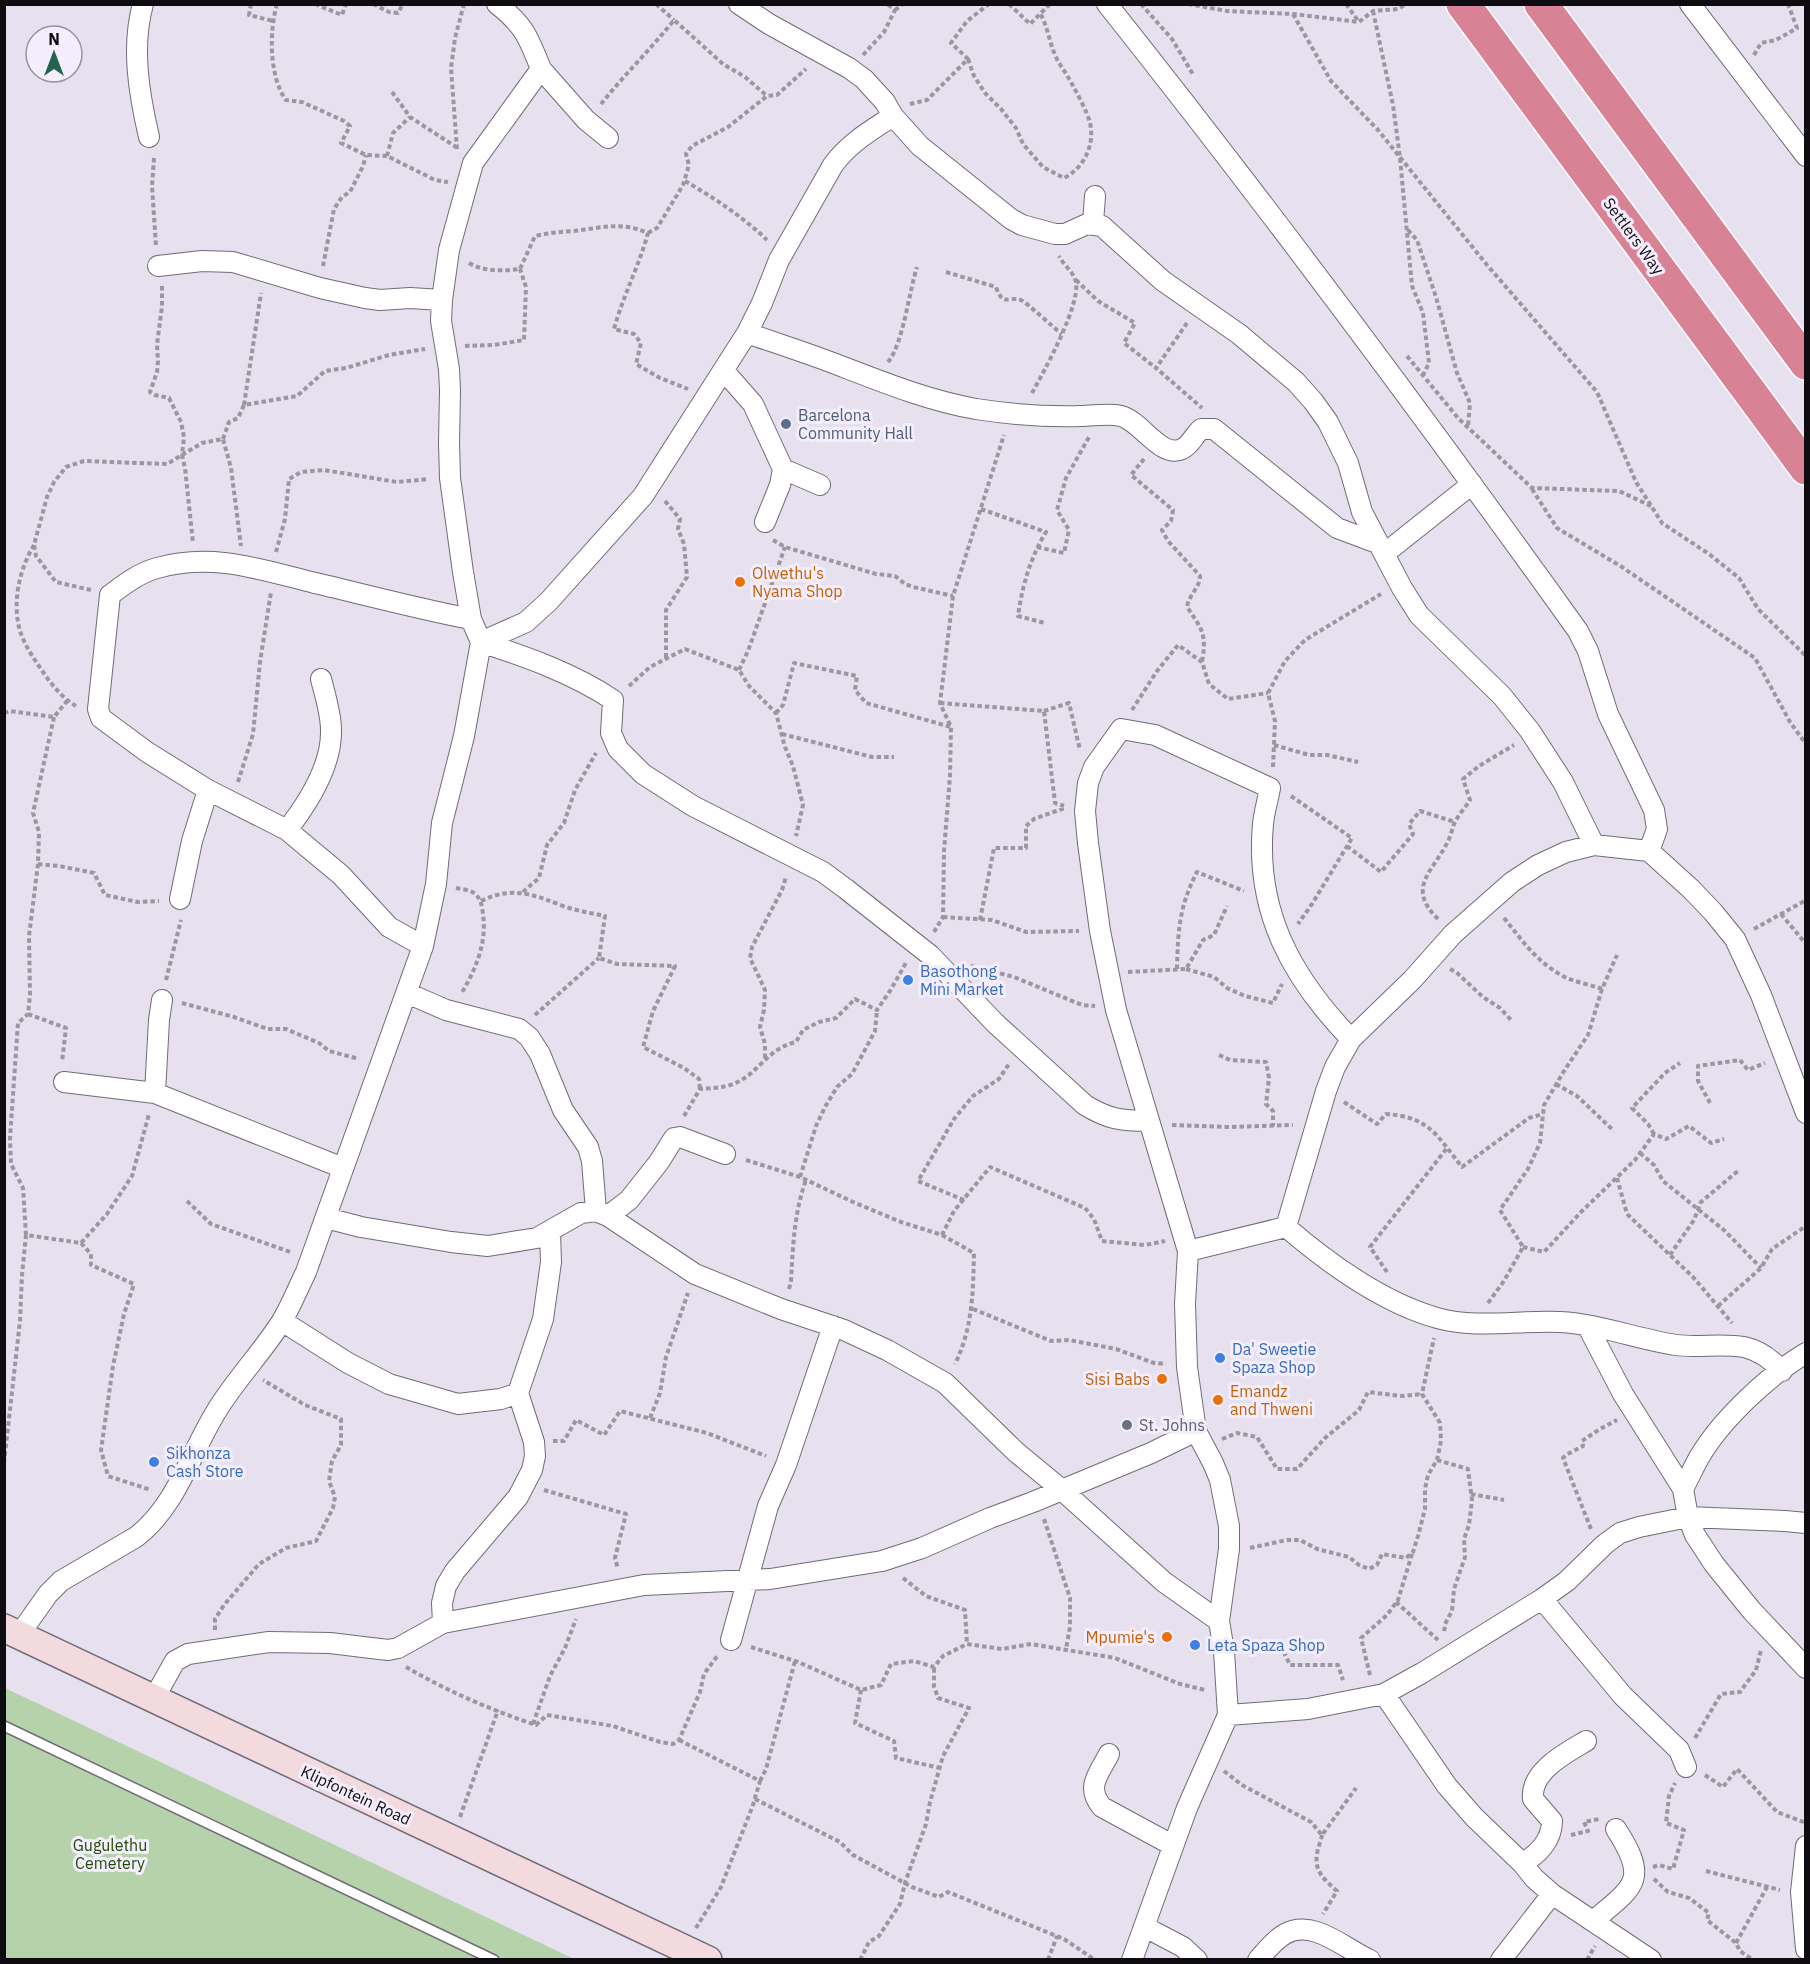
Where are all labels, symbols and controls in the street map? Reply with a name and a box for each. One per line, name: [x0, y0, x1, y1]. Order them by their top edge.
north arrow: [24, 24, 84, 84]
text: N: [48, 29, 60, 49]
street label: Settlers Way: [1599, 194, 1669, 278]
place label: Barcelona Community Hall: [798, 405, 913, 443]
marker: Barcelona Community Hall: [779, 417, 793, 431]
place label: Olwethu's Nyama Shop: [752, 563, 843, 601]
marker: Olwethu's Nyama Shop: [733, 575, 747, 589]
place label: Basothong Mini Market: [920, 961, 1004, 999]
marker: Basothong Mini Market: [901, 973, 915, 987]
place label: Da' Sweetie Spaza Shop: [1232, 1339, 1316, 1377]
marker: Da' Sweetie Spaza Shop: [1213, 1351, 1227, 1365]
place label: Sisi Babs: [1085, 1369, 1150, 1389]
marker: Sisi Babs: [1155, 1372, 1169, 1386]
place label: Emandz and Thweni: [1230, 1381, 1313, 1419]
marker: Emandz and Thweni: [1211, 1393, 1225, 1407]
place label: St. Johns: [1139, 1415, 1205, 1435]
marker: St. Johns: [1120, 1418, 1134, 1432]
place label: Sikhonza Cash Store: [166, 1443, 244, 1481]
marker: Sikhonza Cash Store: [147, 1455, 161, 1469]
place label: Mpumie's: [1086, 1627, 1155, 1647]
marker: Mpumie's: [1160, 1630, 1174, 1644]
place label: Leta Spaza Shop: [1207, 1635, 1325, 1655]
marker: Leta Spaza Shop: [1188, 1638, 1202, 1652]
street label: Klipfontein Road: [298, 1761, 414, 1829]
park label: Gugulethu Cemetery: [73, 1835, 147, 1873]

